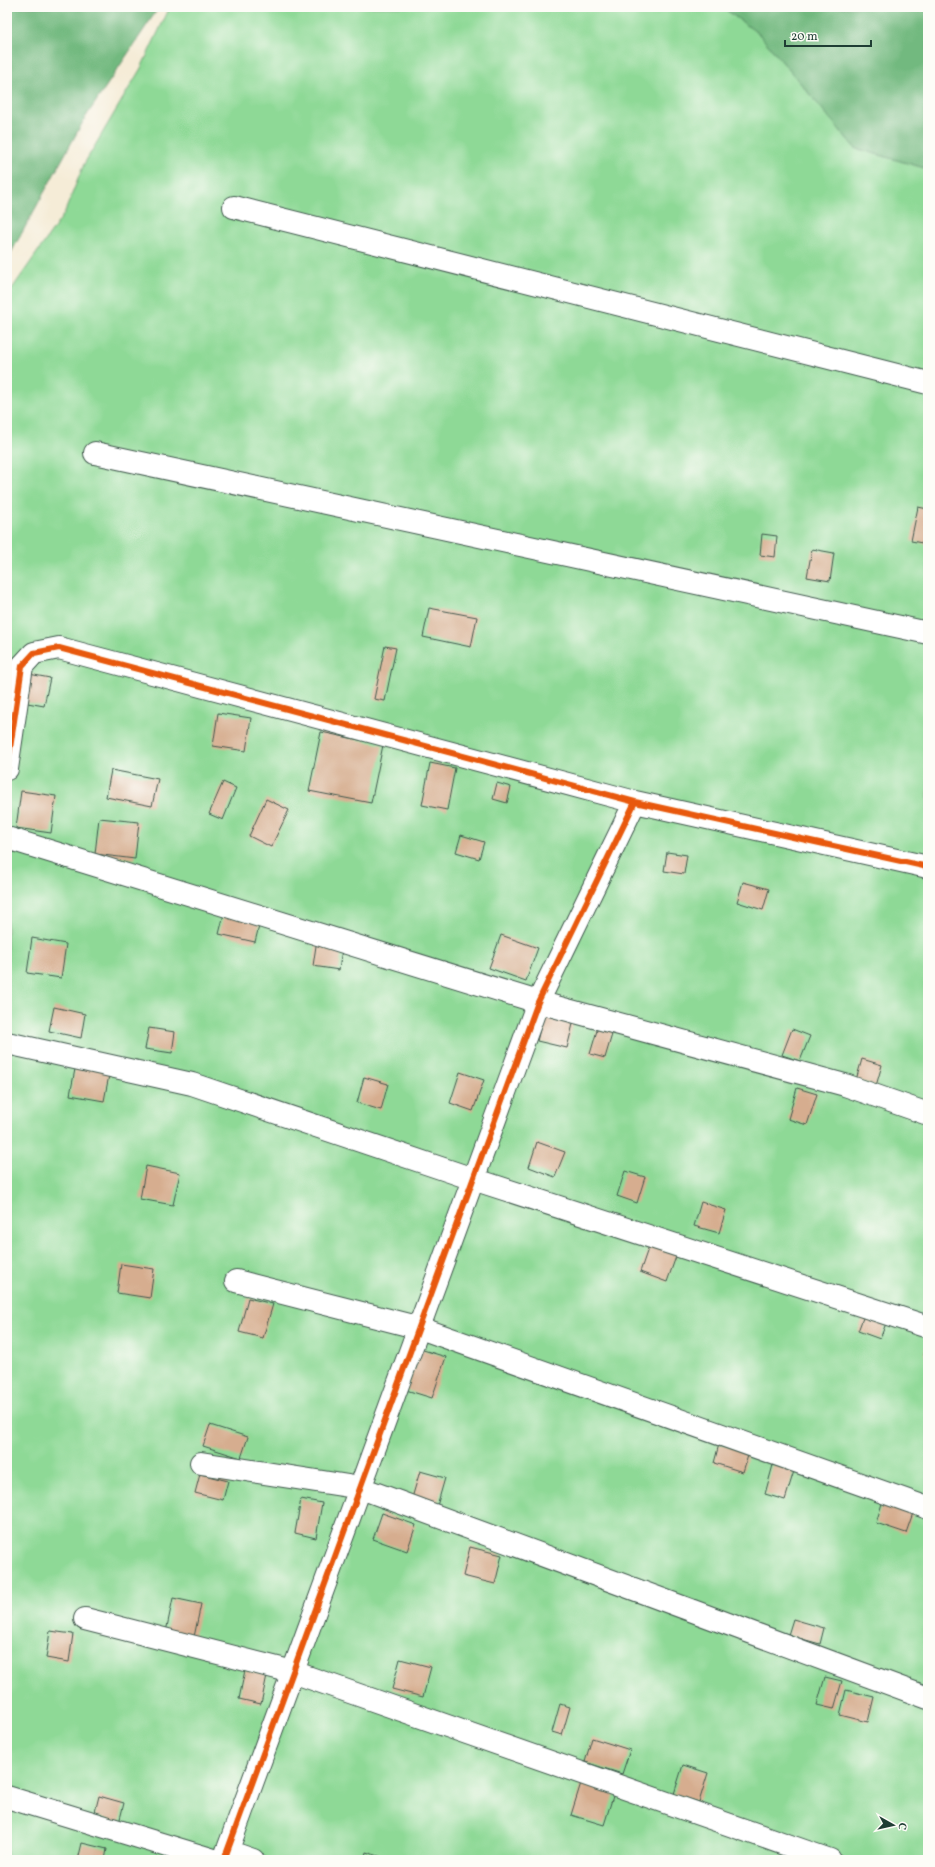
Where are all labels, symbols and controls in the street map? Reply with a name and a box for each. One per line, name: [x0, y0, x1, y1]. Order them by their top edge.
scale bar: [785, 22, 871, 48]
text: 20 m: [791, 29, 818, 45]
north arrow: [873, 1805, 913, 1845]
text: С: [893, 1822, 909, 1831]

